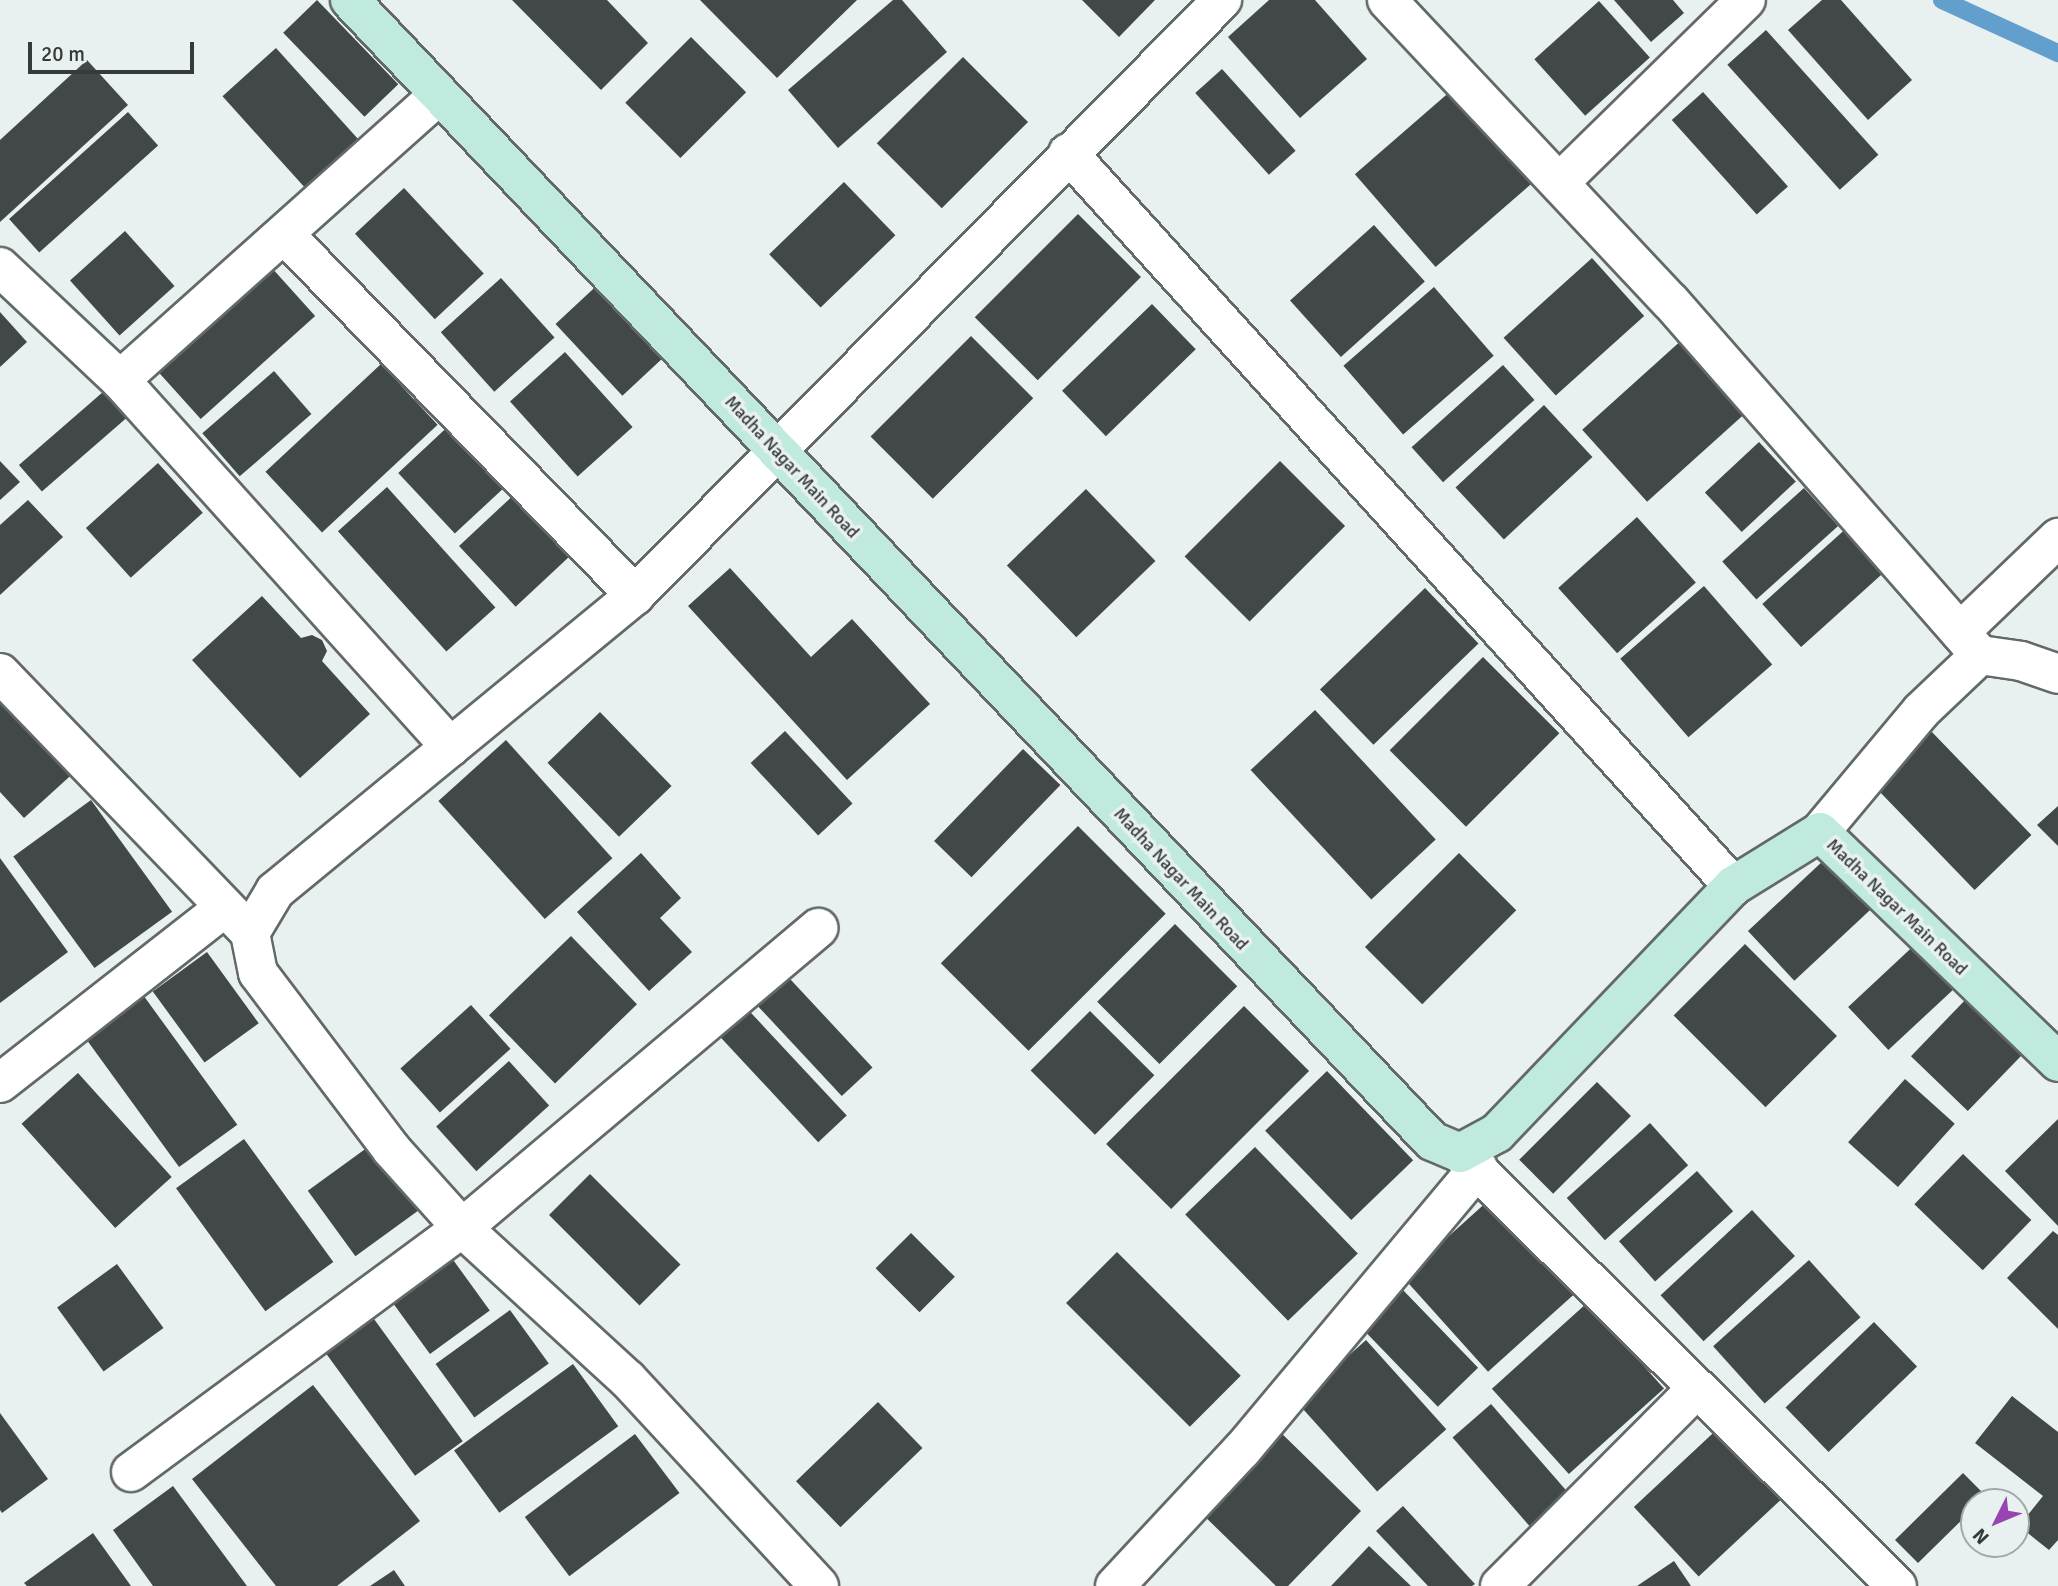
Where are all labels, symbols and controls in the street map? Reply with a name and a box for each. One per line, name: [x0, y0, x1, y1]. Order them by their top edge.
scale bar: [32, 28, 198, 72]
text: 20 m: [41, 41, 85, 67]
street label: Madha Nagar Main Road: [720, 391, 864, 543]
street label: Madha Nagar Main Road: [1109, 803, 1253, 955]
street label: Madha Nagar Main Road: [1822, 834, 1972, 980]
north arrow: [1960, 1488, 2030, 1558]
text: N: [1968, 1523, 1994, 1549]

